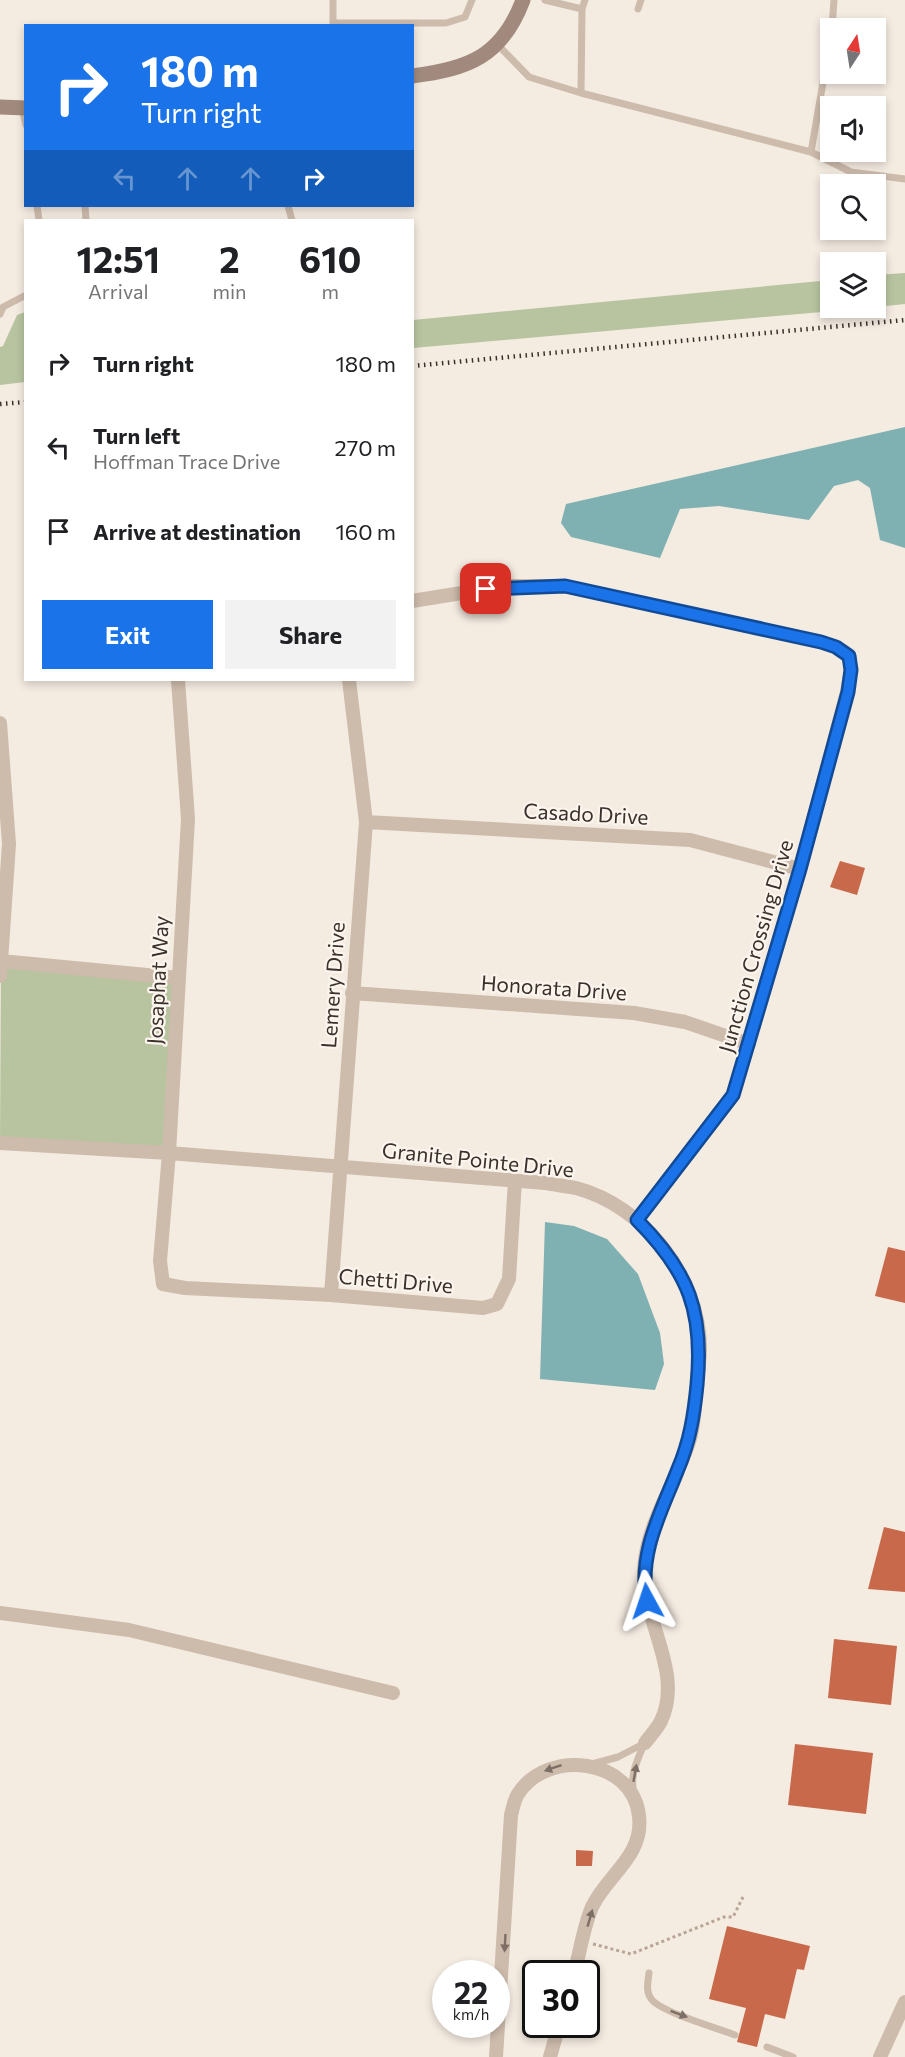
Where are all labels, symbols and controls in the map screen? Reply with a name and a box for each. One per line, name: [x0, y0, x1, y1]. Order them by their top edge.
north arrow: [820, 18, 886, 84]
map controls: [820, 18, 886, 318]
text: 180 m: [141, 44, 259, 96]
icon: right: [42, 48, 120, 126]
text: Turn right: [141, 96, 261, 129]
button: sound: [820, 96, 886, 162]
icon: left: [108, 162, 141, 195]
icon: ahead: [171, 162, 204, 195]
icon: ahead: [234, 162, 267, 195]
icon: right: [297, 162, 330, 195]
button: search: [820, 174, 886, 240]
text: 12:51: [76, 236, 160, 280]
text: 2: [219, 236, 240, 280]
text: 610: [299, 236, 361, 280]
button: layers: [820, 252, 886, 318]
text: Arrival: [88, 279, 149, 303]
text: min: [213, 279, 247, 303]
text: m: [322, 279, 339, 303]
icon: right: [42, 347, 75, 380]
text: Turn right: [93, 350, 194, 377]
text: 180 m: [335, 350, 396, 377]
text: Turn left: [93, 422, 180, 449]
icon: left: [42, 431, 75, 464]
text: 270 m: [335, 434, 396, 461]
text: Hoffman Trace Drive: [93, 449, 280, 473]
icon: arrive: [42, 515, 75, 548]
text: Arrive at destination: [93, 518, 301, 545]
text: 160 m: [335, 518, 396, 545]
pin: [460, 563, 511, 614]
icon: arrive: [469, 572, 502, 605]
button: Exit: [42, 600, 213, 669]
button: Share: [225, 600, 396, 669]
street label: Casado Drive: [523, 797, 649, 829]
street label: Junction Crossing Drive: [713, 837, 797, 1055]
street label: Josaphat Way: [141, 915, 173, 1045]
street label: Lemery Drive: [315, 921, 349, 1049]
street label: Honorata Drive: [480, 969, 628, 1005]
street label: Granite Pointe Drive: [381, 1137, 575, 1181]
street label: Chetti Drive: [338, 1263, 454, 1297]
position arrow: [615, 1569, 679, 1633]
one-way arrow: [630, 1763, 639, 1782]
one-way arrow: [544, 1764, 562, 1774]
one-way arrow: [585, 1909, 595, 1927]
one-way arrow: [500, 1933, 509, 1952]
speed limit sign: 30: [522, 1960, 600, 2038]
text: 22: [454, 1973, 488, 2010]
text: km/h: [453, 2005, 489, 2023]
one-way arrow: [670, 2009, 688, 2019]

